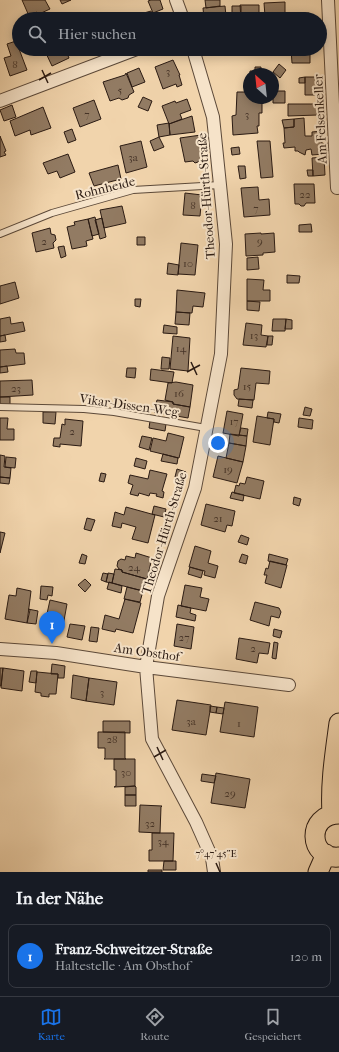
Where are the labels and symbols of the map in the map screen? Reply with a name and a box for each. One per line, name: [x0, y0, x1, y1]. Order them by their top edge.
house number: 8: [12, 58, 18, 71]
house number: 3: [166, 65, 170, 78]
north arrow: [243, 68, 279, 104]
street label: Am Felsenkeller: [310, 73, 330, 165]
house number: 5: [118, 84, 123, 97]
house number: 7: [84, 108, 90, 121]
house number: 3: [245, 108, 249, 121]
street label: Theodor-Hürth-Straße: [194, 132, 218, 260]
house number: 3a: [128, 151, 139, 164]
street label: Rohnheide: [73, 173, 137, 203]
house number: 22: [299, 188, 311, 201]
house number: 8: [190, 199, 196, 212]
house number: 7: [253, 202, 259, 215]
house number: 2: [41, 235, 47, 248]
house number: 9: [257, 235, 263, 248]
house number: 10: [183, 257, 193, 270]
house number: 13: [250, 329, 258, 342]
house number: 14: [176, 342, 187, 355]
house number: 15: [243, 380, 252, 393]
house number: 23: [11, 382, 21, 395]
house number: 16: [174, 387, 184, 400]
street label: Vikar-Dissen-Weg: [78, 390, 181, 420]
house number: 17: [229, 415, 239, 428]
house number: 2: [69, 425, 75, 438]
your location: [208, 433, 228, 453]
house number: 19: [223, 463, 233, 476]
street label: Theodor-Hürth-Straße: [138, 470, 190, 596]
house number: 21: [213, 512, 223, 525]
house number: 24: [128, 561, 141, 574]
pin: 1: [39, 611, 65, 644]
house number: 27: [179, 631, 189, 644]
street label: Am Obsthof: [112, 640, 184, 664]
house number: 2: [250, 642, 256, 655]
house number: 3: [100, 686, 104, 699]
house number: 3a: [186, 715, 197, 728]
house number: 1: [237, 717, 241, 730]
house number: 28: [106, 733, 118, 746]
house number: 30: [121, 766, 131, 779]
house number: 29: [224, 787, 236, 800]
house number: 32: [145, 817, 155, 830]
house number: 34: [157, 835, 169, 848]
text: 7°47'45"E: [195, 848, 237, 860]

